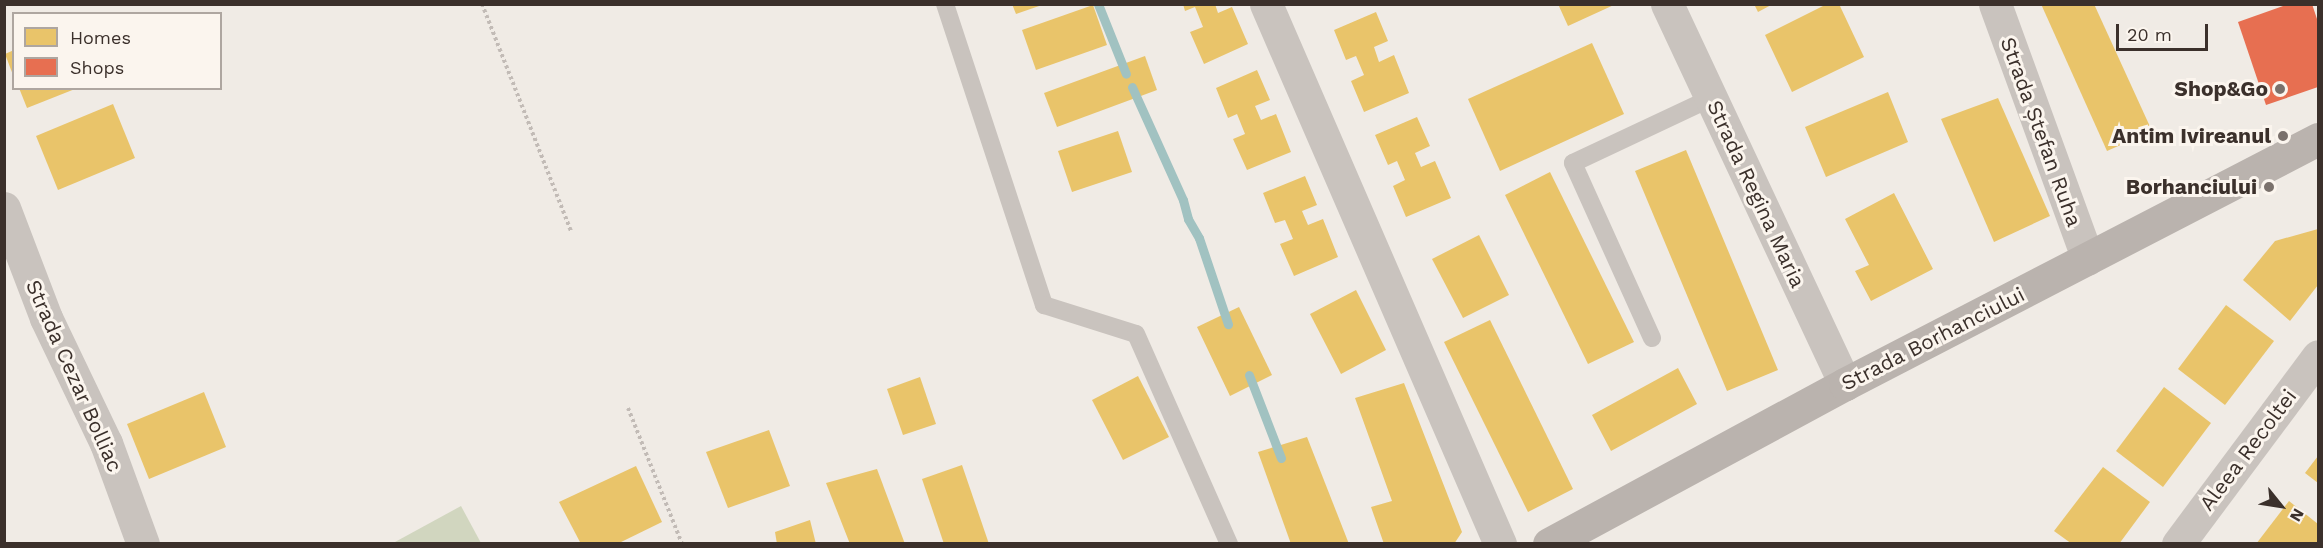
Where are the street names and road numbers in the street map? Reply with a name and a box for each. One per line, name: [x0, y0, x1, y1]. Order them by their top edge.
street label: Strada Ștefan Ruha: [1995, 34, 2087, 230]
street label: Strada Regina Maria: [1701, 96, 1811, 292]
street label: Strada Cezar Bolliac: [20, 276, 128, 476]
street label: Strada Borhanciului: [1837, 282, 2029, 396]
street label: Aleea Recoltei: [2194, 384, 2302, 516]

